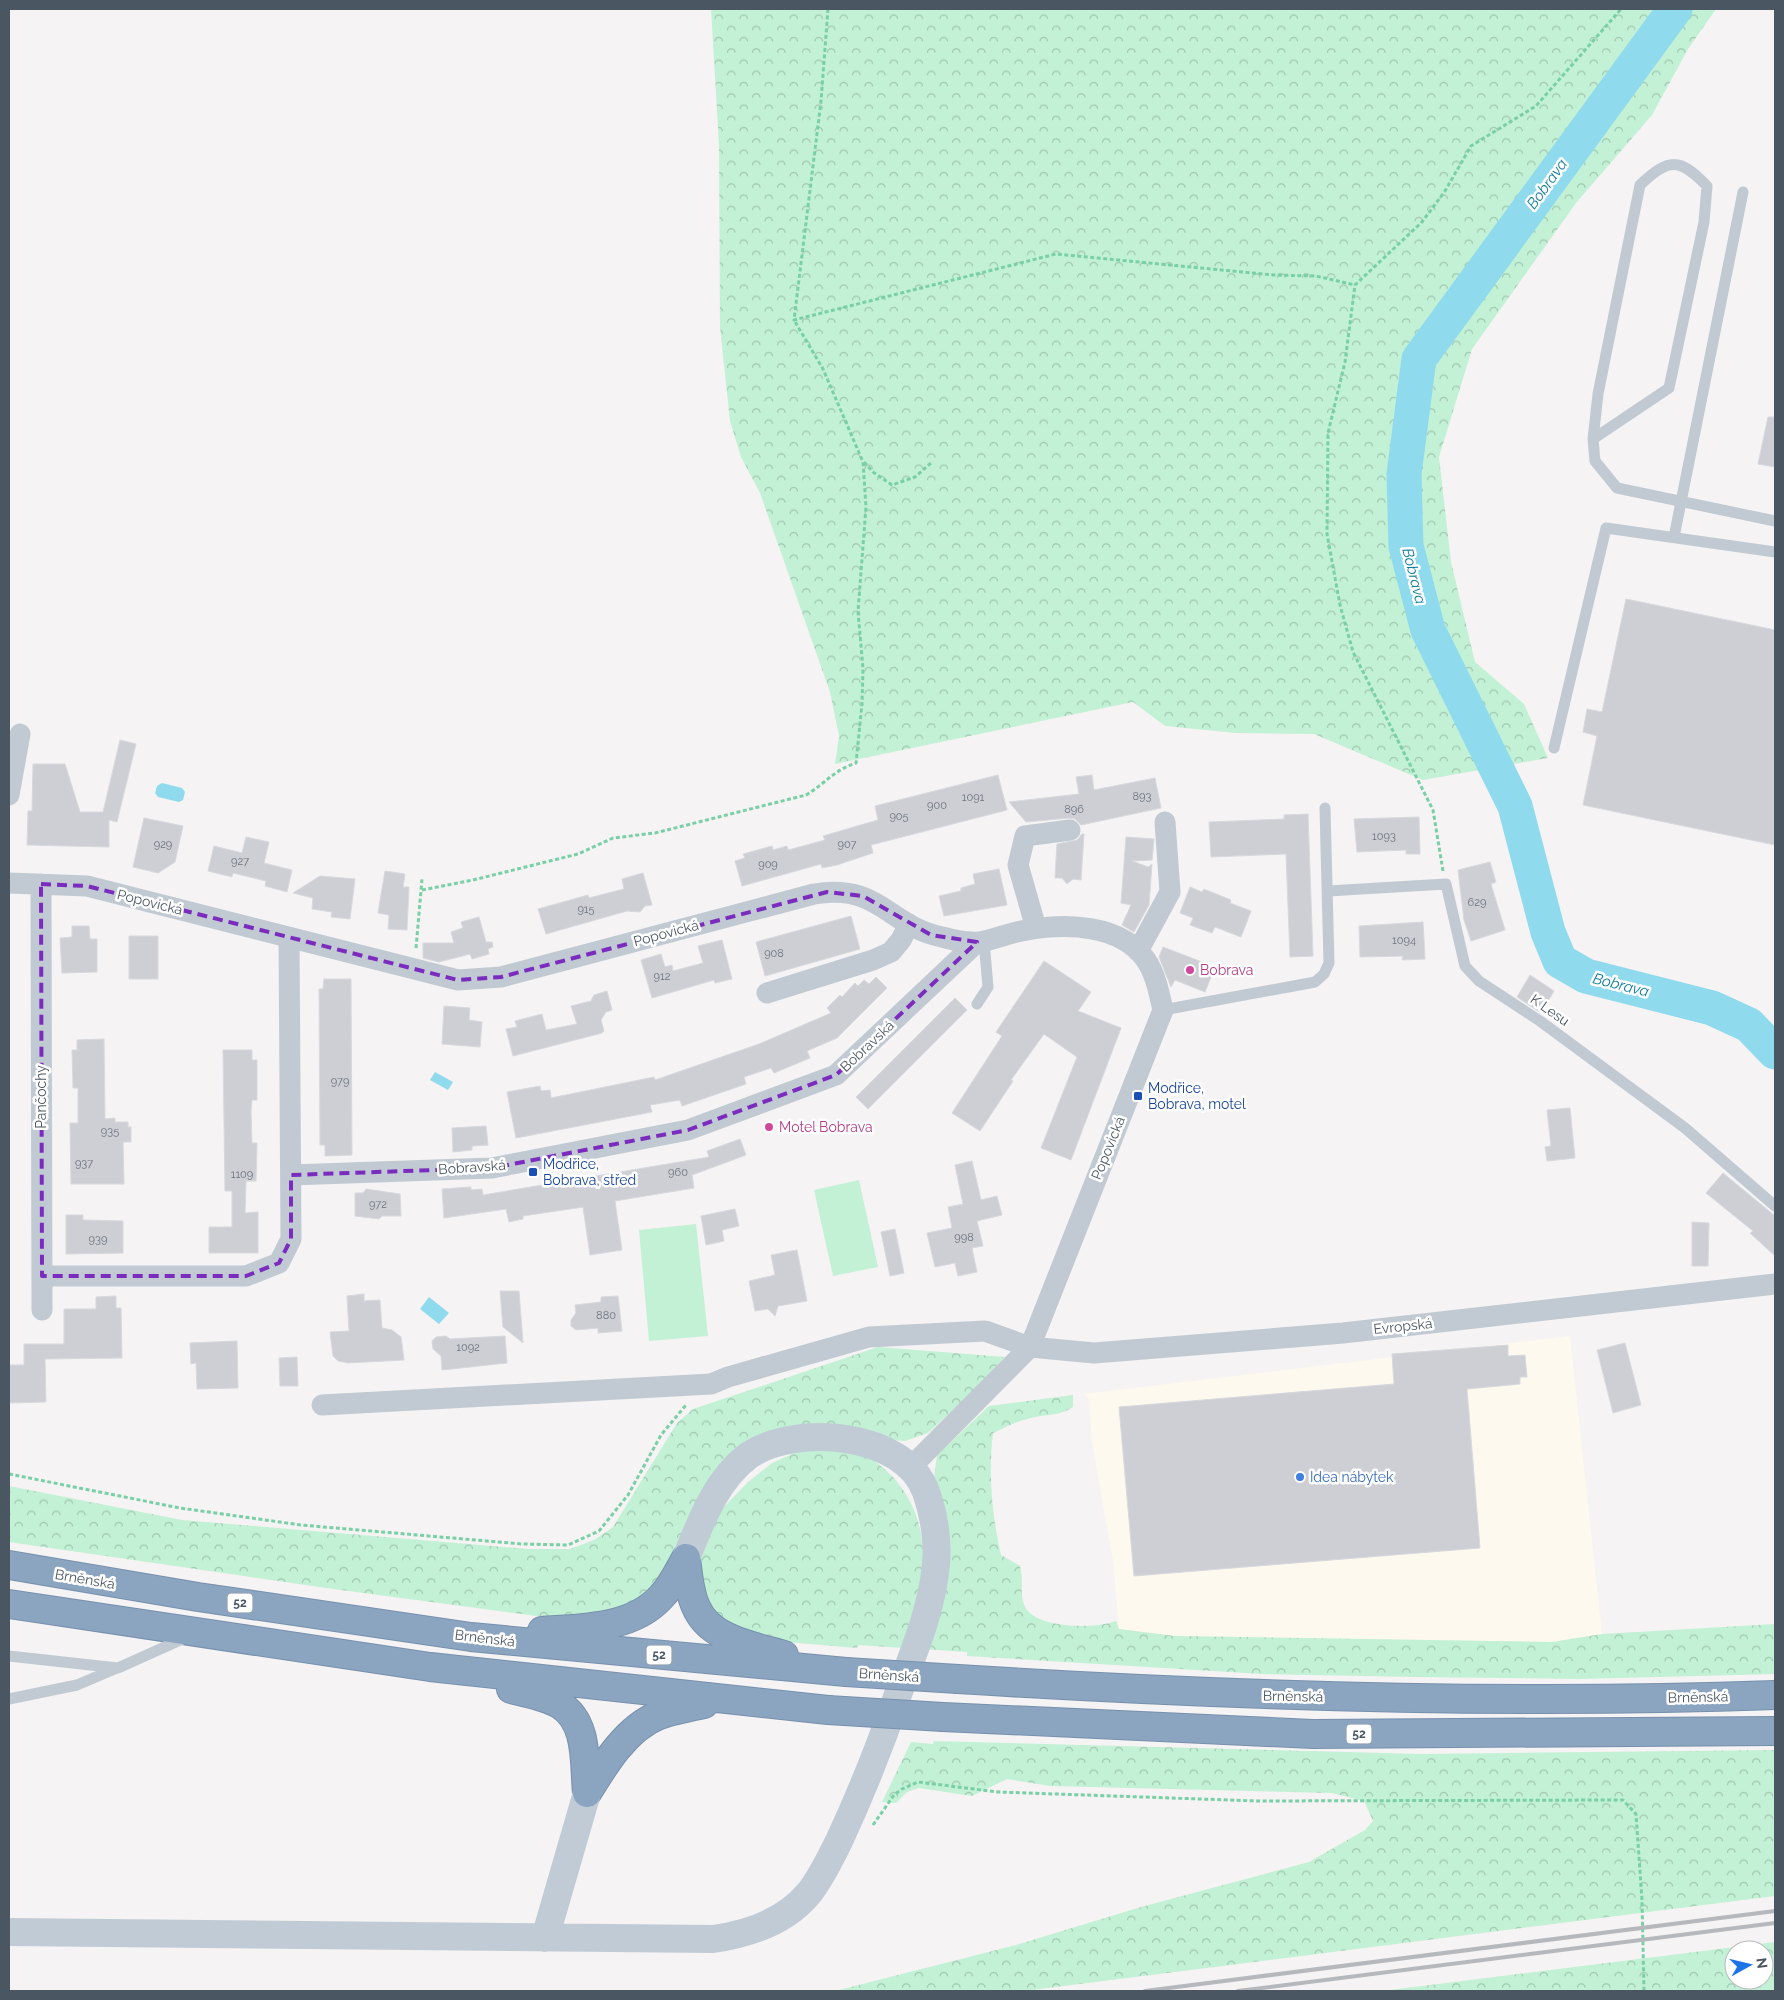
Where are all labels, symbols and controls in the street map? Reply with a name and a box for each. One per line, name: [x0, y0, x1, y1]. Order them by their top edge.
water label: Bobrava: [1523, 156, 1571, 212]
water label: Bobrava: [1398, 546, 1430, 606]
house number: 893: [1133, 790, 1152, 803]
house number: 1091: [962, 791, 985, 804]
house number: 900: [927, 799, 947, 812]
house number: 896: [1064, 803, 1084, 816]
house number: 905: [889, 810, 909, 823]
house number: 1093: [1372, 830, 1396, 843]
house number: 929: [154, 838, 172, 851]
house number: 907: [838, 838, 857, 851]
house number: 927: [231, 855, 249, 868]
house number: 909: [758, 858, 778, 871]
street label: Popovická: [116, 886, 184, 918]
house number: 629: [1468, 896, 1486, 909]
house number: 915: [577, 903, 595, 916]
street label: Popovická: [632, 917, 700, 949]
house number: 1094: [1392, 934, 1416, 947]
house number: 908: [764, 947, 784, 960]
place label: Bobrava: [1200, 962, 1254, 978]
marker: Bobrava: [1184, 964, 1196, 976]
water label: Bobrava: [1591, 969, 1651, 1001]
house number: 912: [654, 970, 671, 983]
street label: K Lesu: [1528, 991, 1572, 1029]
street label: Bobravská: [837, 1017, 897, 1075]
street label: Pančochy: [33, 1065, 49, 1129]
house number: 979: [331, 1075, 349, 1088]
place label: Modřice, Bobrava, motel: [1148, 1080, 1246, 1112]
marker: Modřice, Bobrava, motel: [1132, 1090, 1144, 1102]
street label: Popovická: [1088, 1114, 1128, 1182]
place label: Motel Bobrava: [779, 1119, 873, 1135]
marker: Motel Bobrava: [763, 1121, 775, 1133]
house number: 935: [101, 1125, 119, 1138]
place label: Modřice, Bobrava, střed: [543, 1156, 636, 1188]
house number: 937: [75, 1157, 93, 1170]
street label: Bobravská: [438, 1157, 506, 1177]
marker: Modřice, Bobrava, střed: [527, 1166, 539, 1178]
house number: 960: [668, 1166, 688, 1179]
house number: 1109: [231, 1168, 253, 1181]
house number: 972: [369, 1198, 387, 1211]
house number: 998: [954, 1231, 974, 1244]
house number: 939: [89, 1233, 107, 1246]
house number: 880: [596, 1309, 616, 1322]
street label: Evropská: [1373, 1315, 1433, 1337]
house number: 1092: [456, 1341, 480, 1354]
place label: Idea nábytek: [1310, 1469, 1394, 1485]
marker: Idea nábytek: [1294, 1471, 1306, 1483]
street label: Brněnská: [54, 1566, 116, 1592]
road number: 52: [228, 1594, 252, 1612]
street label: Brněnská: [454, 1626, 516, 1650]
road number: 52: [646, 1646, 672, 1664]
street label: Brněnská: [858, 1665, 920, 1685]
street label: Brněnská: [1263, 1687, 1323, 1705]
street label: Brněnská: [1668, 1688, 1728, 1706]
road number: 52: [1346, 1725, 1372, 1744]
north arrow: [1724, 1940, 1774, 1990]
text: N: [1753, 1957, 1771, 1970]

